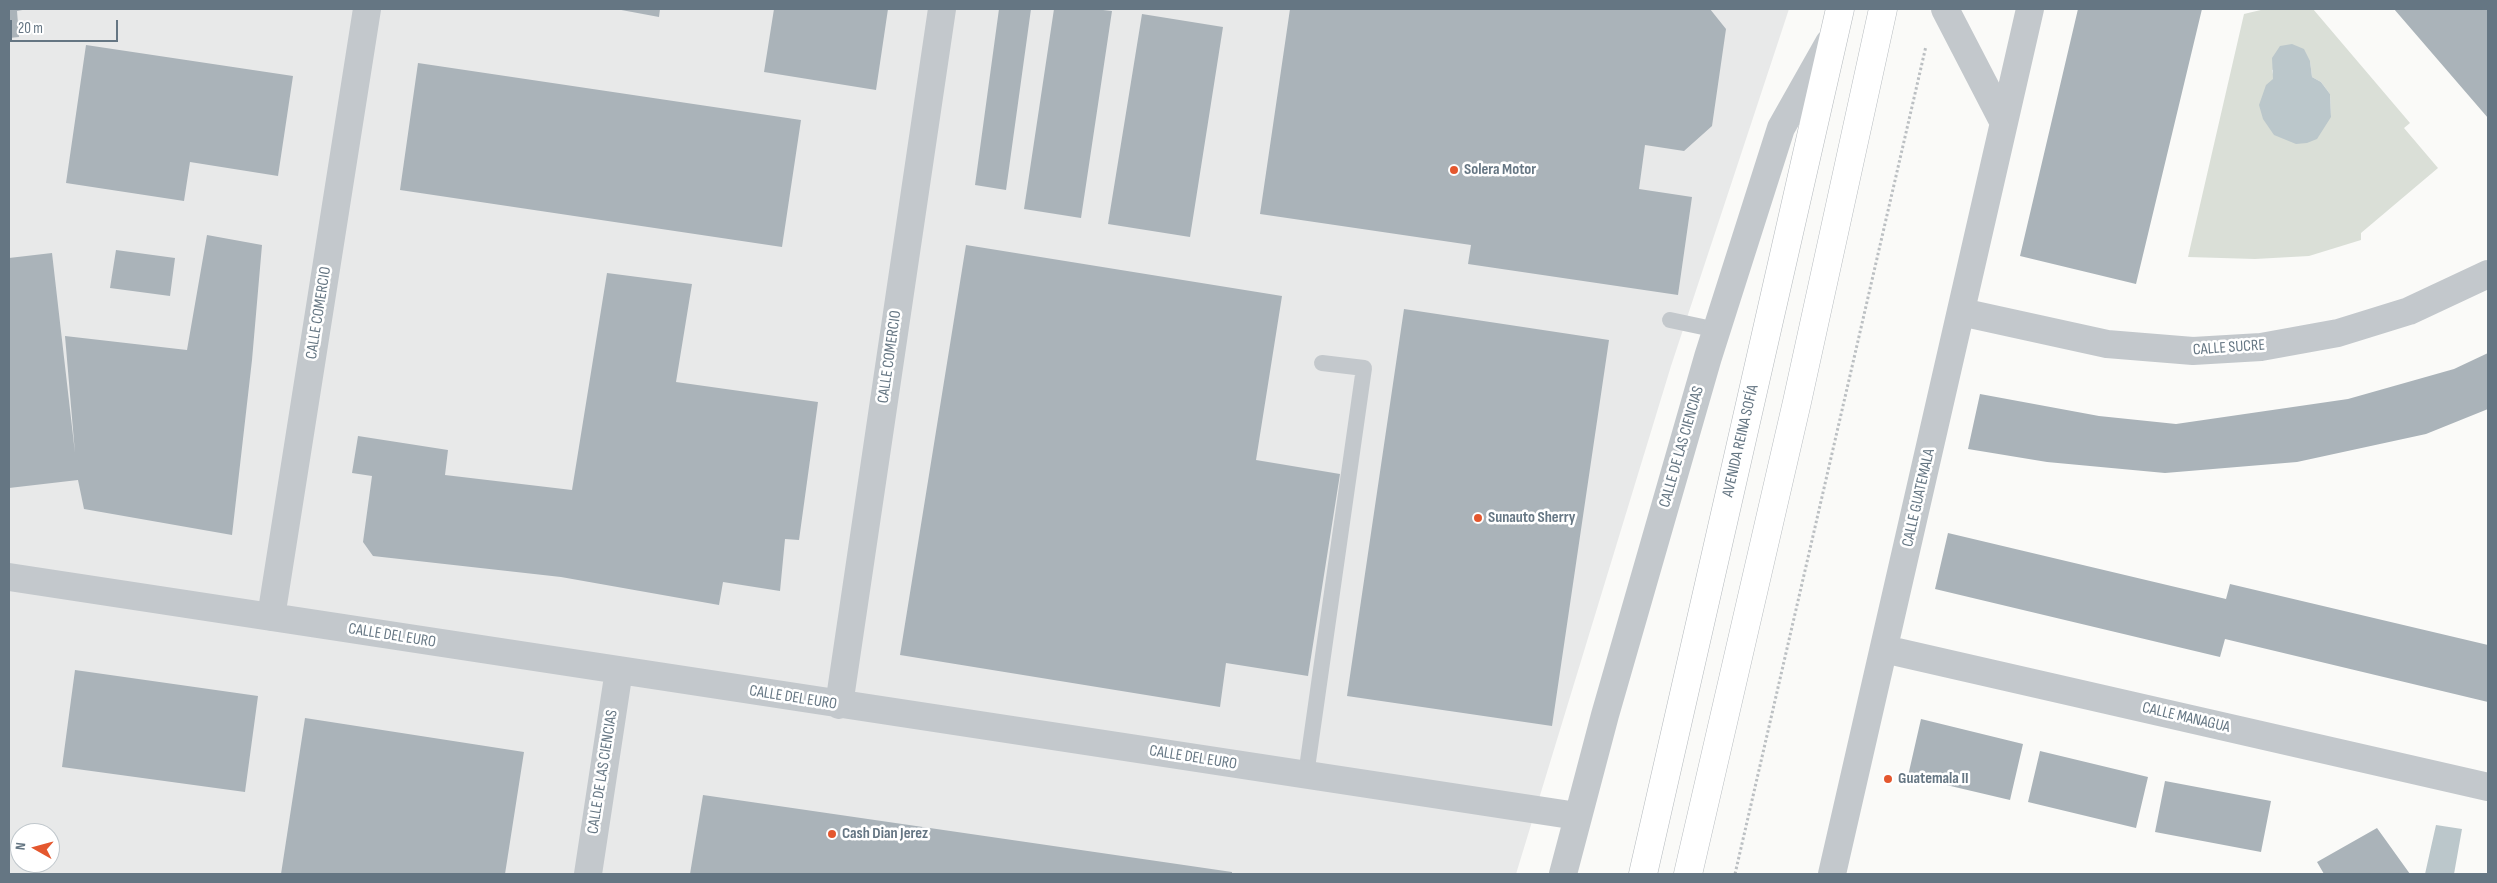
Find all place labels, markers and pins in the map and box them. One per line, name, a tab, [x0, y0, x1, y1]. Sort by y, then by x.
place label: Solera Motor	[1464, 160, 1536, 180]
marker: Solera Motor	[1448, 164, 1460, 176]
place label: Sunauto Sherry	[1488, 508, 1575, 528]
marker: Sunauto Sherry	[1472, 512, 1484, 524]
place label: Guatemala II	[1898, 769, 1969, 789]
marker: Guatemala II	[1882, 773, 1894, 785]
place label: Cash Dian Jerez	[842, 824, 928, 844]
marker: Cash Dian Jerez	[826, 828, 838, 840]

